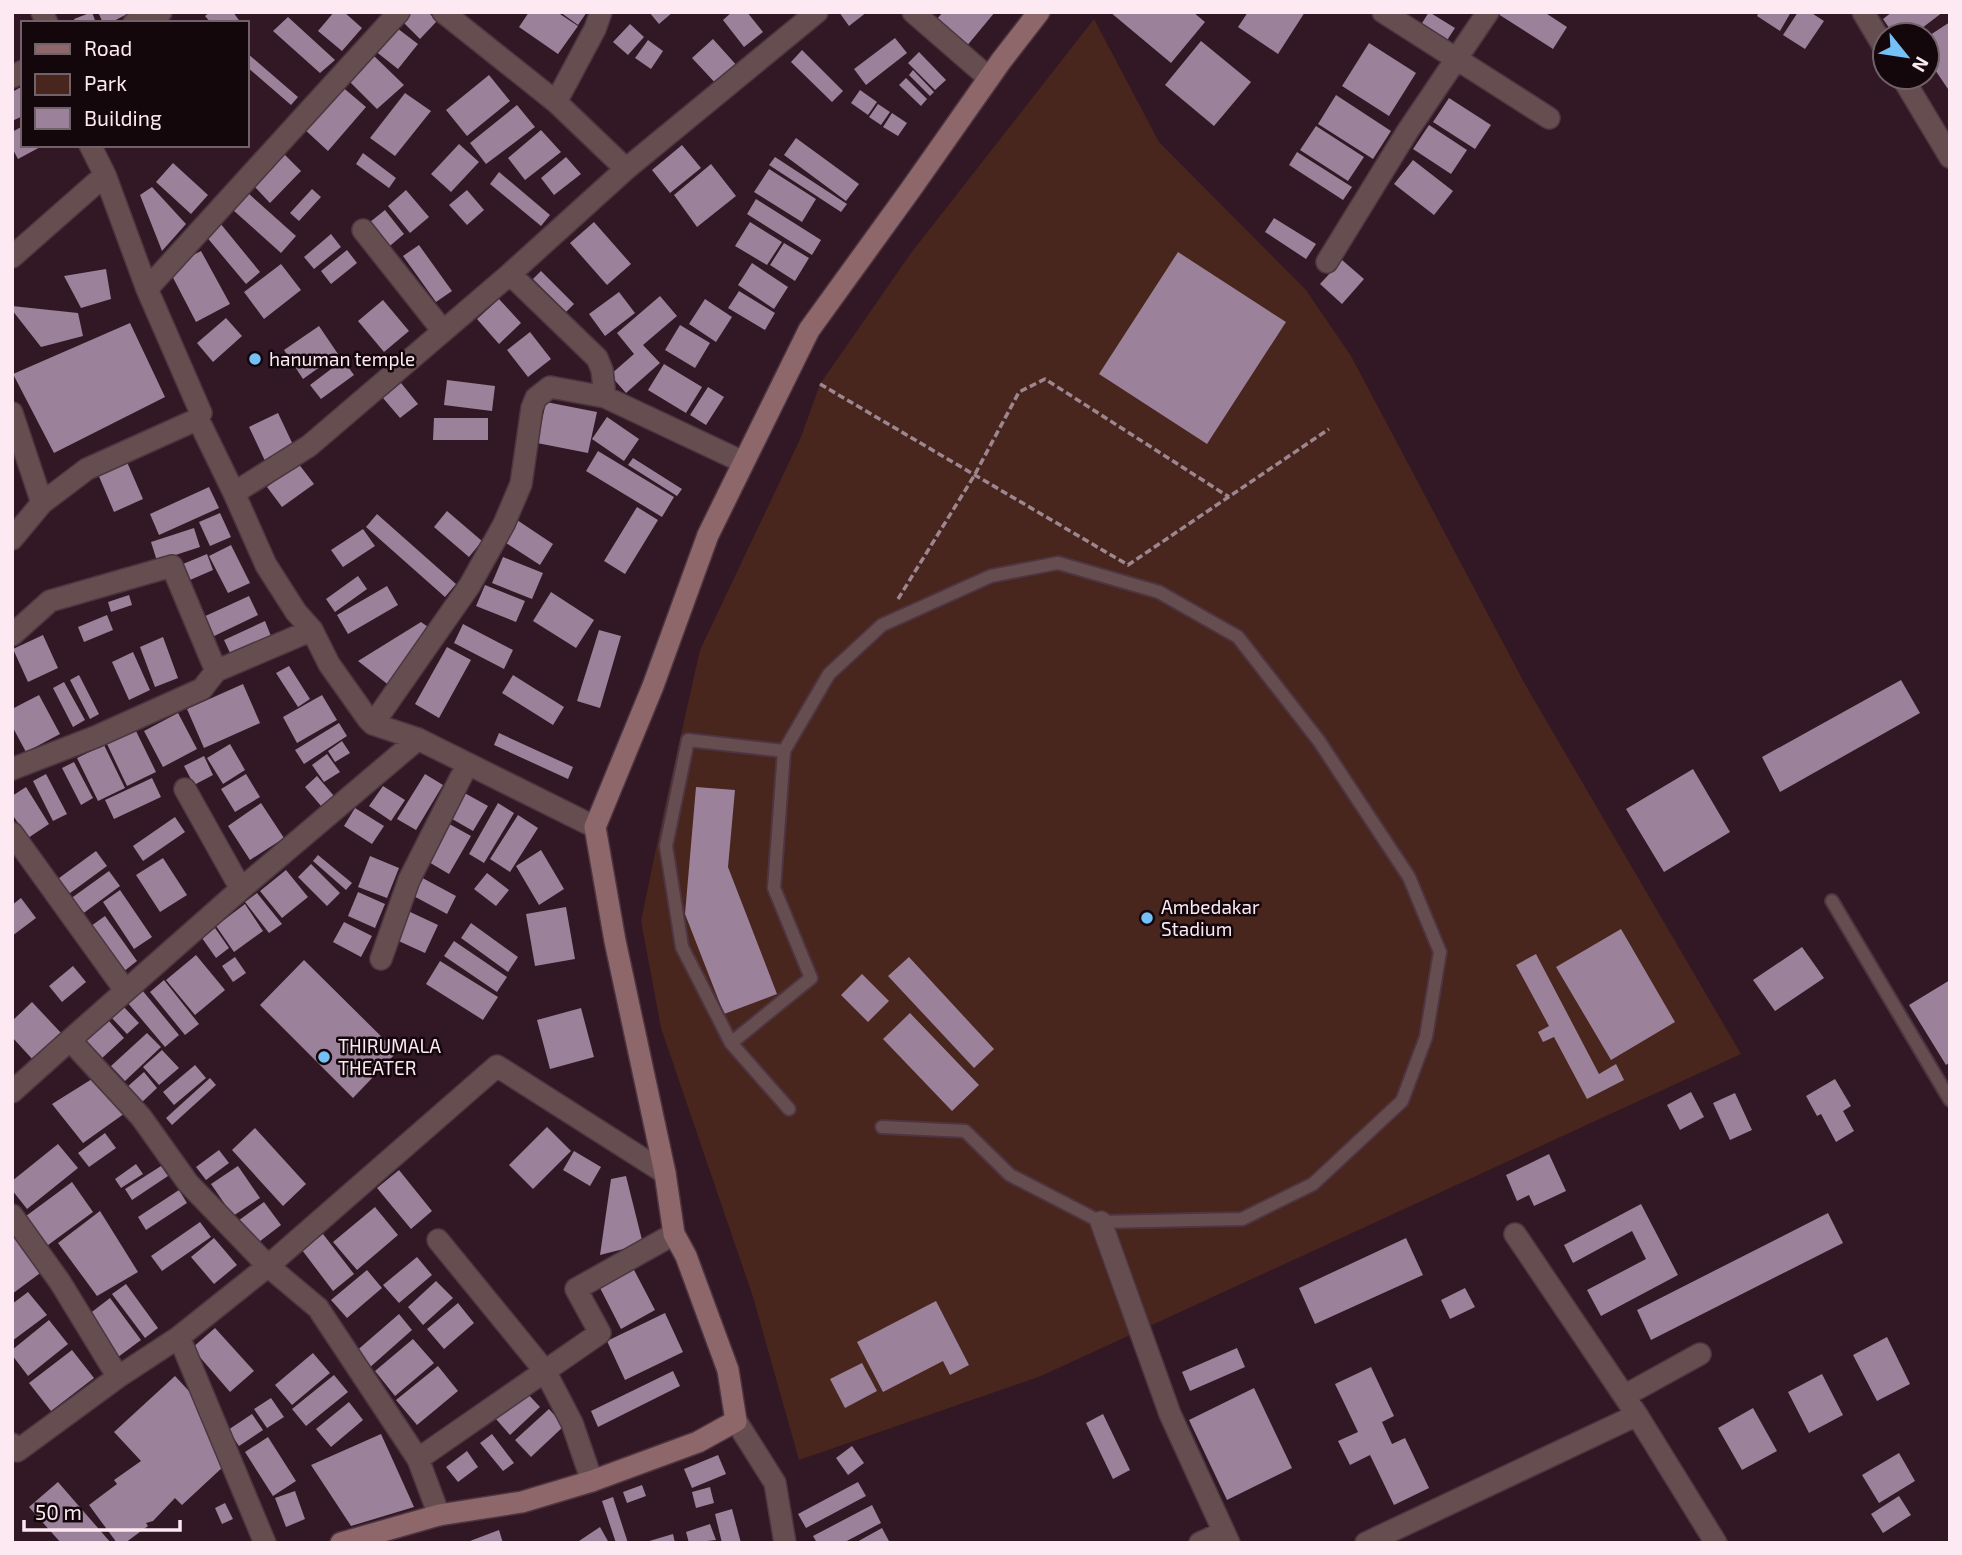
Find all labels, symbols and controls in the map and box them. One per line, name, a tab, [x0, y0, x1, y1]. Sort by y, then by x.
legend	[21, 21, 248, 147]
north arrow	[1871, 21, 1941, 91]
text: Road	[84, 35, 132, 60]
text: N	[1908, 53, 1935, 76]
text: Park	[84, 70, 127, 95]
text: Building	[84, 105, 162, 130]
place label: hanuman temple	[269, 347, 415, 370]
marker: hanuman temple	[247, 351, 263, 367]
place label: Ambedakar Stadium	[1161, 895, 1260, 940]
marker: Ambedakar Stadium	[1139, 910, 1155, 926]
place label: THIRUMALA THEATER	[338, 1034, 441, 1079]
marker: THIRUMALA THEATER	[316, 1049, 332, 1065]
scale bar	[24, 1488, 180, 1532]
text: 50 m	[35, 1499, 82, 1524]

